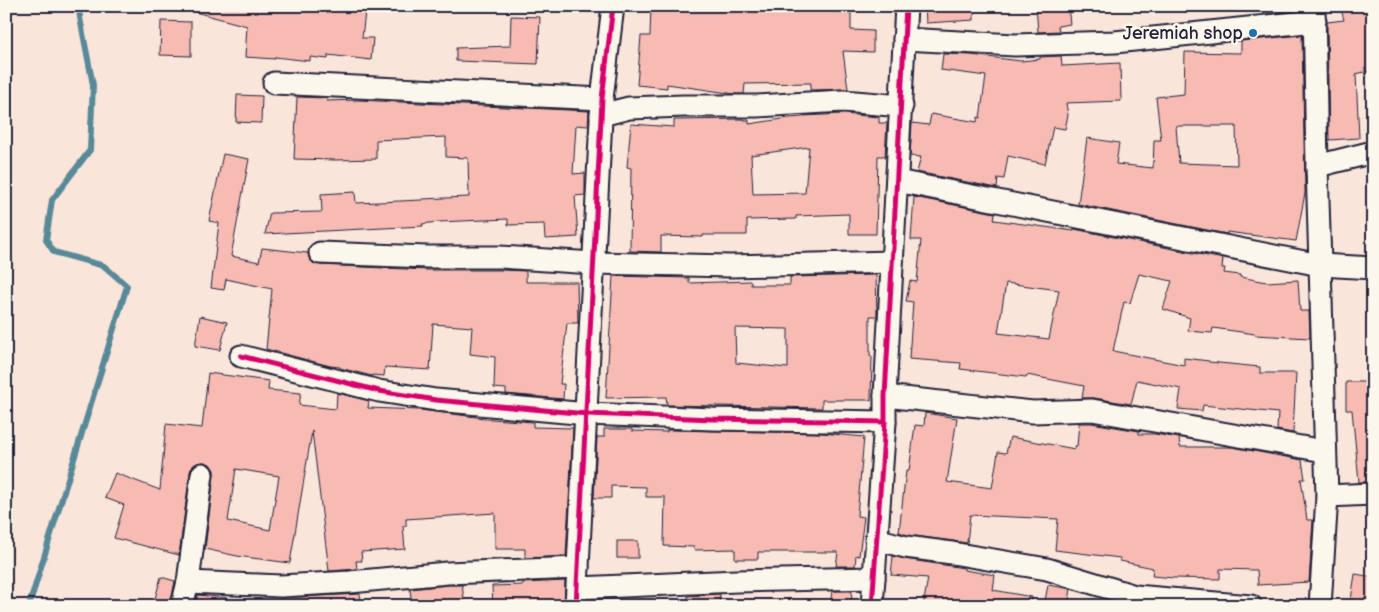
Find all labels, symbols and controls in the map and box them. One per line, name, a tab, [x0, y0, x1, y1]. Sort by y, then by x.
place label: Jeremiah shop	[1123, 23, 1243, 44]
marker: Jeremiah shop	[1247, 27, 1259, 39]

